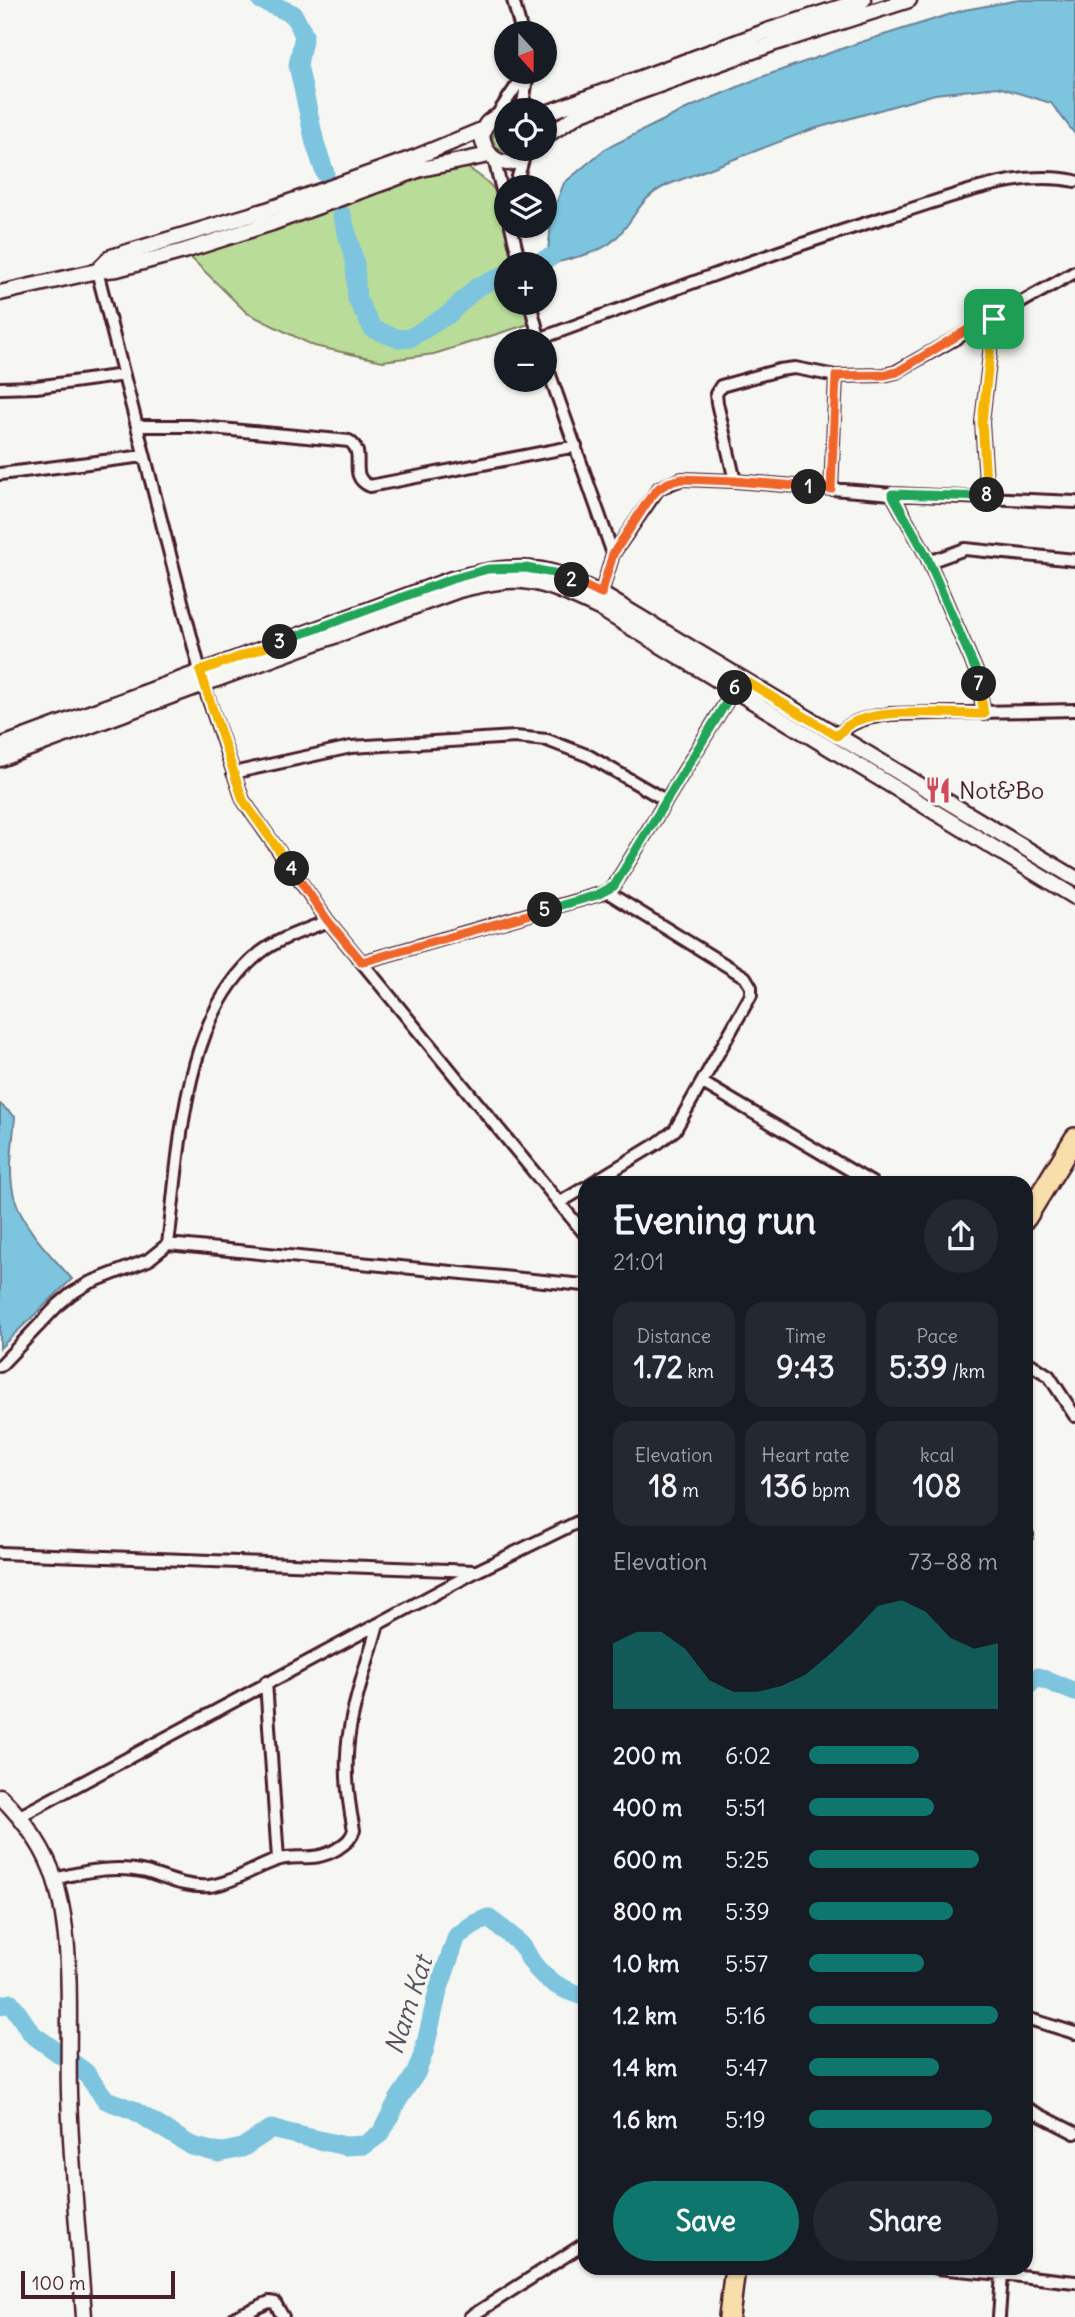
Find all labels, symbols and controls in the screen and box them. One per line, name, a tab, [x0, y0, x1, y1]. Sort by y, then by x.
north arrow	[494, 21, 556, 84]
map controls	[494, 21, 557, 392]
button: locate	[494, 98, 557, 161]
button: layers	[494, 175, 557, 238]
button: +	[494, 252, 557, 315]
pin	[964, 289, 1024, 349]
icon: arrive	[975, 300, 1013, 338]
button: −	[494, 329, 557, 392]
pin: 1	[792, 470, 826, 504]
text: 1	[805, 474, 812, 498]
pin: 8	[970, 477, 1004, 512]
text: 8	[981, 482, 992, 506]
pin: 2	[554, 562, 590, 598]
text: 2	[566, 567, 577, 591]
pin: 3	[262, 624, 298, 660]
text: 3	[274, 629, 285, 653]
pin: 7	[962, 666, 996, 702]
pin: 6	[718, 670, 752, 706]
text: 7	[974, 671, 983, 695]
text: 6	[729, 675, 740, 699]
restaurant icon: Not&Bo	[923, 775, 953, 805]
place label: Not&Bo	[959, 775, 1044, 805]
pin: 4	[274, 852, 310, 886]
text: 4	[286, 856, 297, 880]
pin: 5	[528, 892, 562, 928]
text: 5	[539, 897, 550, 921]
text: Evening run	[613, 1197, 816, 1244]
button: share	[924, 1199, 998, 1273]
text: 21:01	[613, 1247, 664, 1276]
text: Distance	[637, 1324, 711, 1348]
text: Time	[785, 1324, 826, 1348]
text: Pace	[917, 1324, 958, 1348]
text: 1.72	[634, 1348, 683, 1386]
text: 9:43	[776, 1348, 835, 1386]
text: 5:39	[889, 1348, 947, 1386]
text: km	[683, 1359, 714, 1383]
text: /km	[947, 1359, 985, 1383]
text: Elevation	[635, 1443, 713, 1467]
text: Heart rate	[761, 1443, 850, 1467]
text: kcal	[920, 1443, 954, 1467]
text: 18	[649, 1467, 678, 1505]
text: 136	[761, 1467, 807, 1505]
text: 108	[913, 1467, 962, 1505]
text: m	[678, 1478, 699, 1502]
text: bpm	[807, 1478, 850, 1502]
text: Elevation	[613, 1547, 707, 1576]
text: 73–88 m	[908, 1547, 998, 1576]
text: 200 m	[613, 1741, 682, 1770]
text: 6:02	[725, 1741, 771, 1770]
text: 400 m	[613, 1793, 682, 1822]
text: 5:51	[725, 1793, 766, 1822]
text: 600 m	[613, 1845, 682, 1874]
text: 5:25	[725, 1845, 769, 1874]
text: 800 m	[613, 1897, 682, 1926]
text: 5:39	[725, 1897, 770, 1926]
water label: Nam Kat	[377, 1949, 440, 2058]
text: 1.0 km	[613, 1949, 679, 1978]
text: 5:57	[725, 1949, 768, 1978]
text: 1.2 km	[613, 2001, 677, 2030]
text: 5:16	[725, 2001, 766, 2030]
text: 1.4 km	[613, 2053, 677, 2082]
text: 5:47	[725, 2053, 768, 2082]
text: 1.6 km	[613, 2105, 678, 2134]
text: 5:19	[725, 2105, 766, 2134]
button: Save	[613, 2181, 799, 2261]
button: Share	[813, 2181, 998, 2261]
scale bar	[21, 2268, 175, 2300]
text: 100 m	[32, 2271, 86, 2295]

